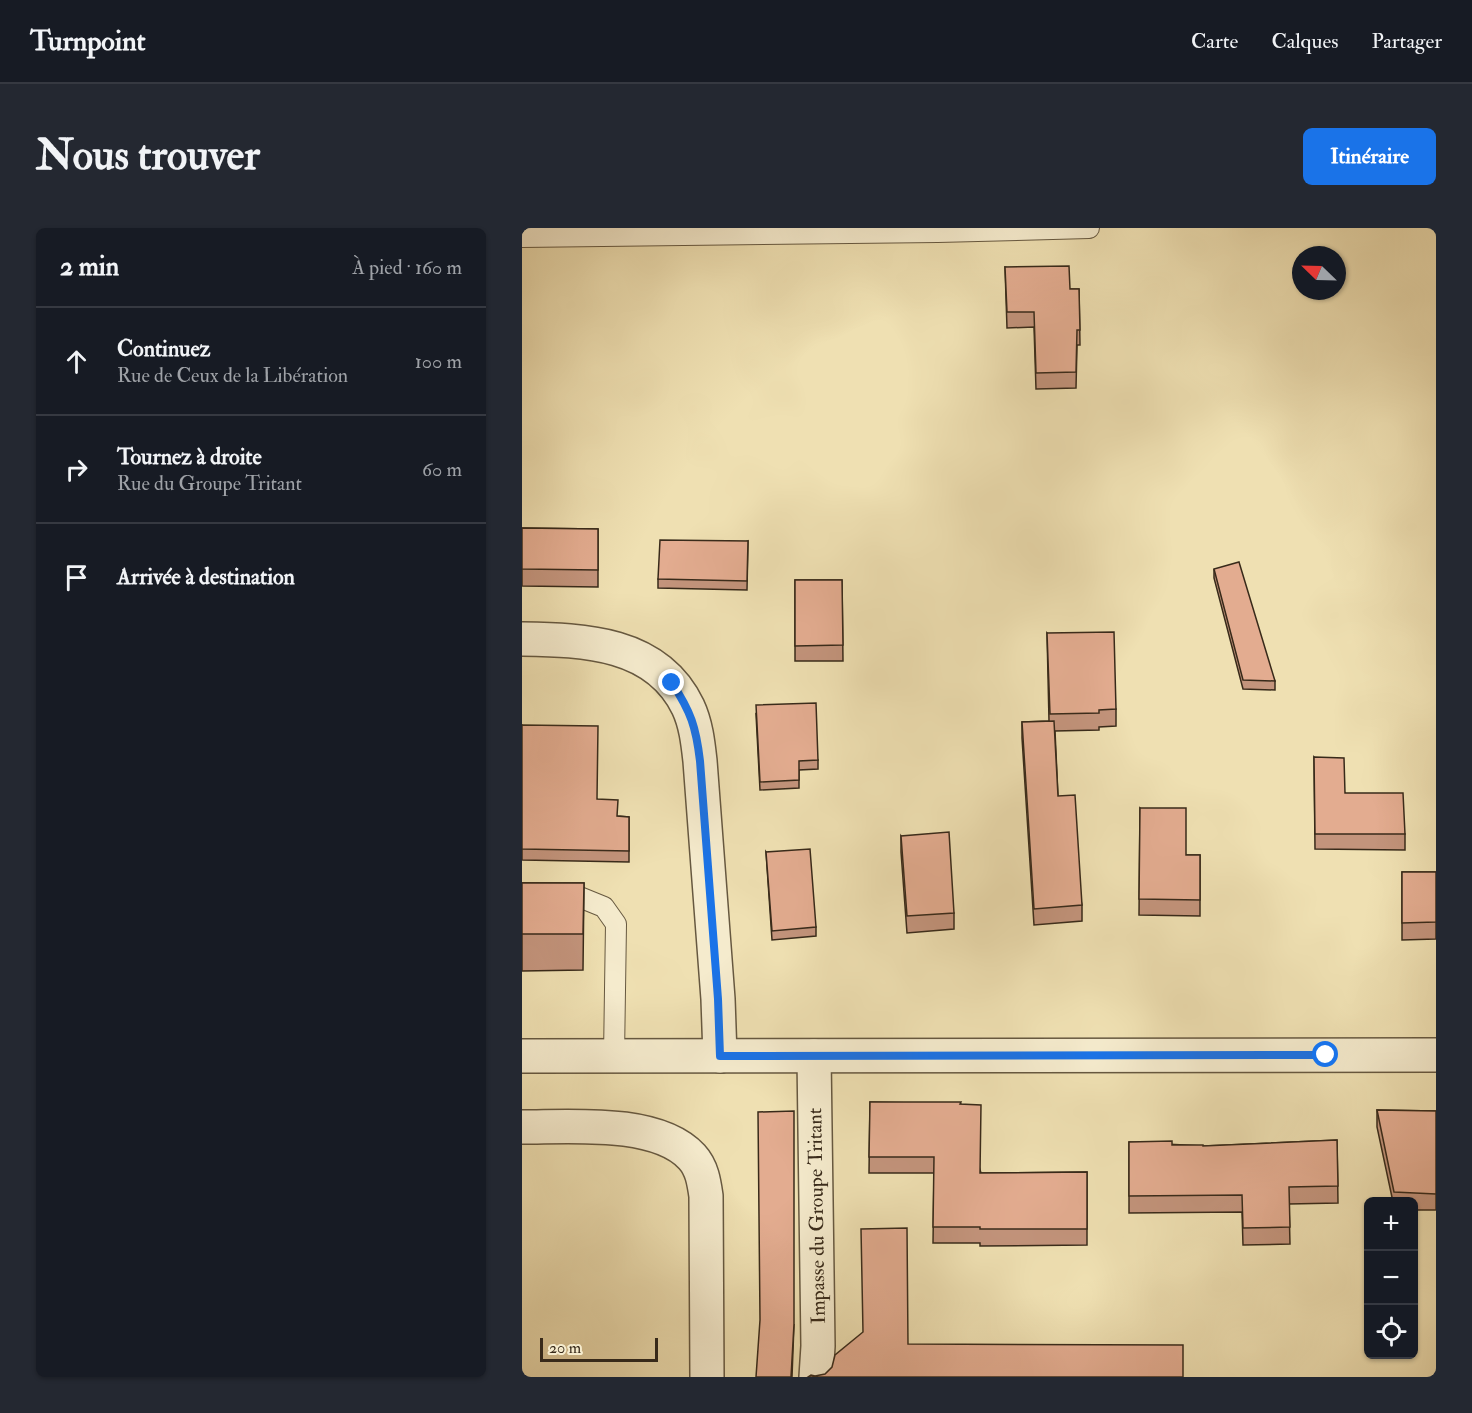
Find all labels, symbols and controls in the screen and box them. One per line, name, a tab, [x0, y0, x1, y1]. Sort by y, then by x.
text: Turnpoint	[30, 24, 146, 59]
text: Carte	[1191, 28, 1238, 55]
text: Calques	[1271, 28, 1338, 55]
text: Partager	[1371, 28, 1442, 55]
button: Itinéraire	[1303, 128, 1436, 185]
text: Nous trouver	[36, 130, 260, 182]
north arrow	[1292, 246, 1346, 300]
text: 2 min	[60, 251, 119, 283]
text: À pied · 160 m	[352, 255, 462, 280]
text: Continuez	[117, 335, 210, 363]
icon: ahead	[60, 345, 93, 378]
text: 100 m	[415, 349, 462, 374]
text: Rue de Ceux de la Libération	[117, 363, 348, 388]
text: Tournez à droite	[117, 443, 262, 471]
icon: right	[60, 453, 93, 486]
text: 60 m	[422, 457, 462, 482]
text: Rue du Groupe Tritant	[117, 471, 302, 496]
icon: arrive	[60, 561, 93, 594]
text: Arrivée à destination	[117, 563, 295, 591]
route end	[658, 669, 684, 695]
route start	[1312, 1041, 1338, 1067]
street label: Impasse du Groupe Tritant	[802, 1107, 832, 1324]
map controls	[1364, 1197, 1418, 1359]
button: +	[1364, 1197, 1418, 1251]
button: −	[1364, 1251, 1418, 1305]
button: locate	[1364, 1305, 1418, 1359]
scale bar	[540, 1335, 658, 1362]
text: 20 m	[549, 1338, 581, 1358]

